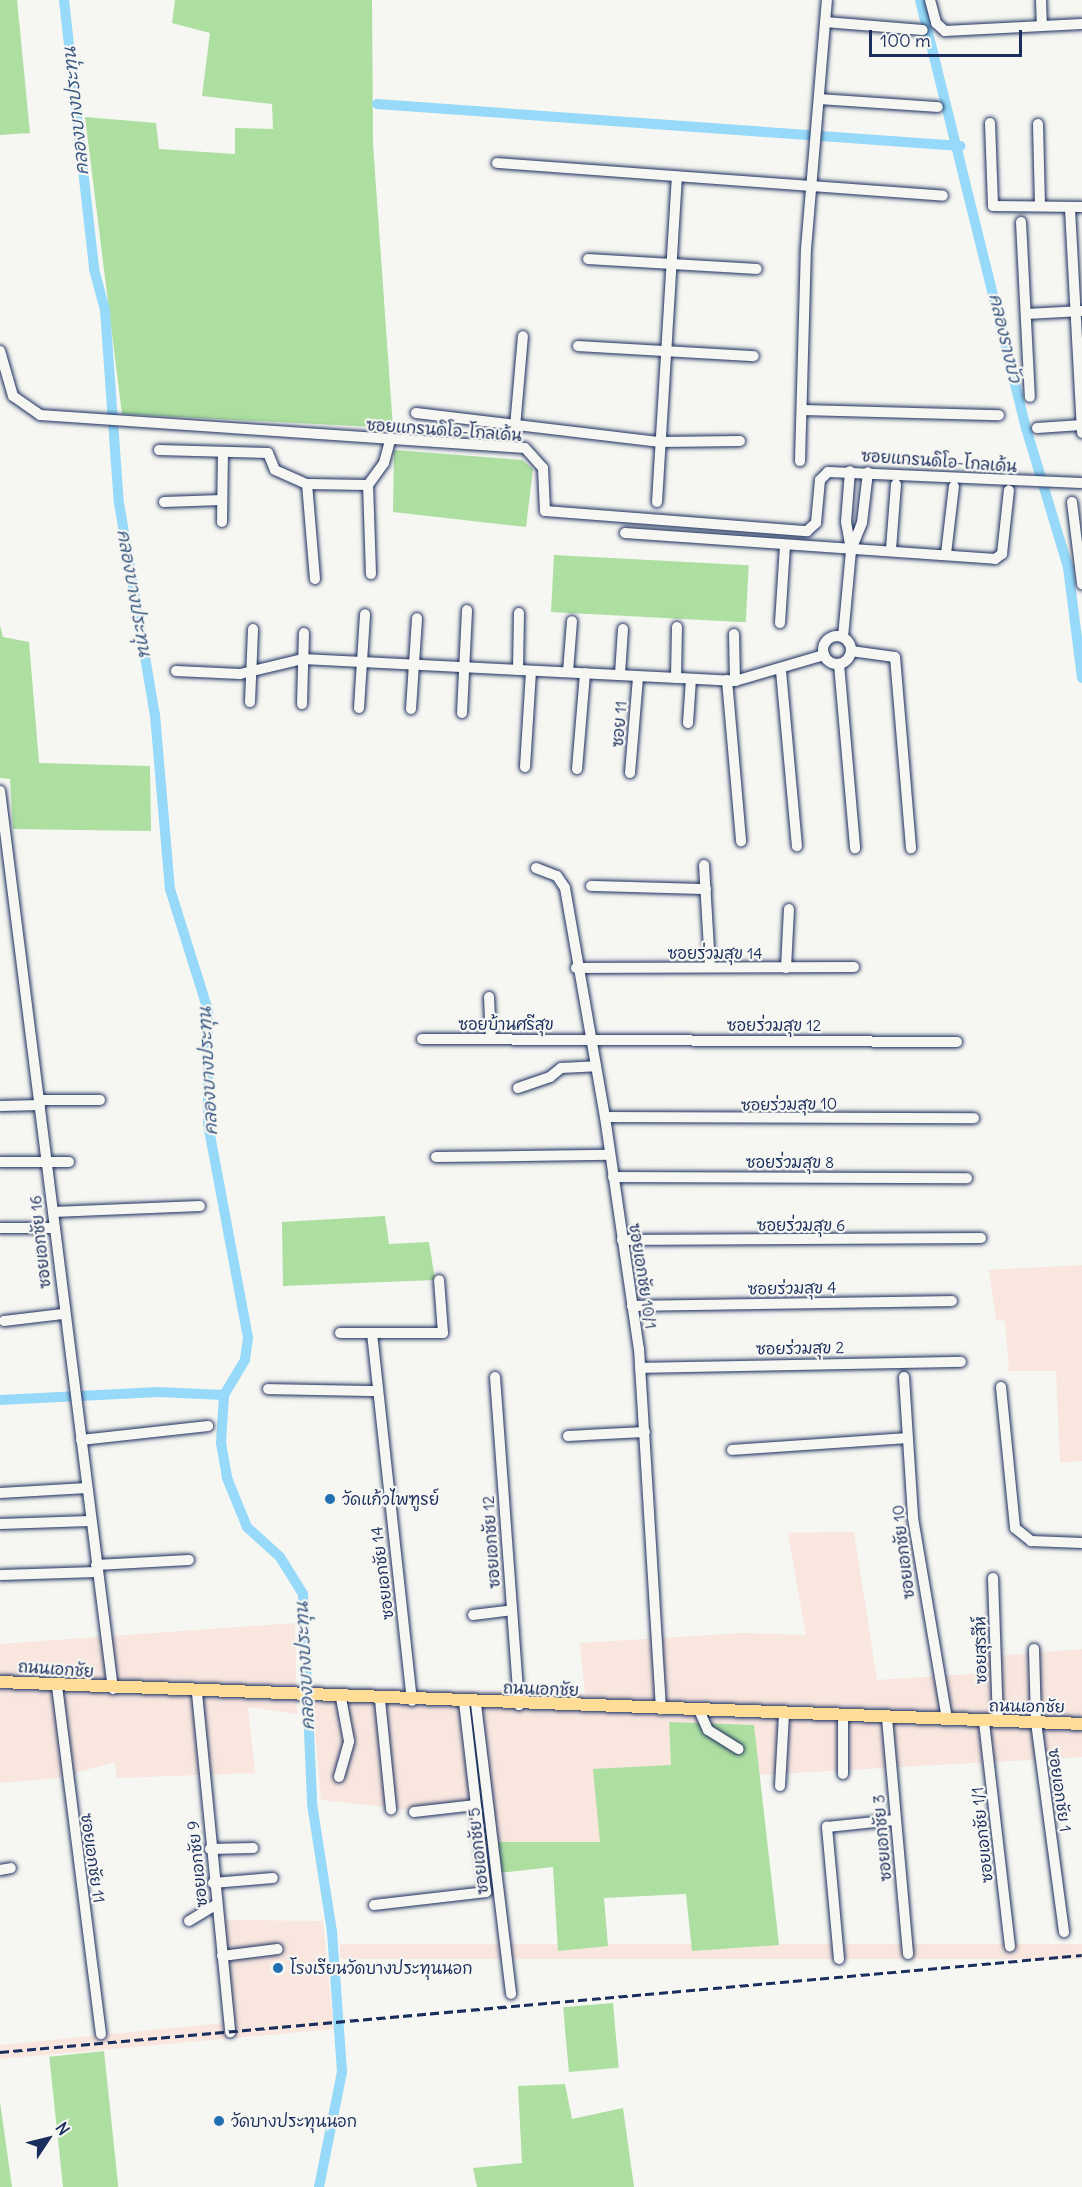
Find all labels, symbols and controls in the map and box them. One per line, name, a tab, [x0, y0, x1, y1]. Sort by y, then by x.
scale bar	[872, 18, 1025, 56]
text: 100 m	[880, 29, 931, 52]
water label: คลองบางประทุน	[59, 46, 93, 176]
water label: คลองรางบัว	[984, 291, 1026, 385]
street label: ซอยแกรนดิโอ-โกลเด้น	[365, 415, 523, 445]
street label: ซอยแกรนดิโอ-โกลเด้น	[860, 446, 1018, 476]
water label: คลองบางประทุน	[112, 528, 156, 658]
street label: ซอย 11	[607, 700, 631, 748]
street label: ซอยร่วมสุข 14	[667, 943, 763, 963]
water label: คลองบางประทุน	[194, 1006, 222, 1136]
street label: ซอยบ้านศรีสุข	[458, 1014, 554, 1034]
street label: ซอยร่วมสุข 12	[727, 1015, 821, 1035]
street label: ซอยร่วมสุข 10	[741, 1094, 837, 1114]
street label: ซอยร่วมสุข 8	[746, 1152, 834, 1172]
street label: ซอยเอกชัย 16	[26, 1195, 54, 1289]
street label: ซอยร่วมสุข 6	[757, 1215, 845, 1235]
street label: ซอยเอกชัย 10/1	[625, 1222, 661, 1330]
street label: ซอยร่วมสุข 4	[747, 1278, 837, 1298]
street label: ซอยร่วมสุข 2	[756, 1338, 844, 1358]
place label: วัดแก้วไพฑูรย์	[342, 1489, 439, 1509]
marker: วัดแก้วไพฑูรย์	[323, 1492, 337, 1506]
street label: ซอยเอกชัย 12	[478, 1495, 504, 1589]
street label: ซอยเอกชัย 10	[888, 1504, 918, 1600]
street label: ซอยเอกชัย 14	[367, 1525, 397, 1621]
water label: คลองบางประทุน	[291, 1601, 319, 1731]
street label: ซอยสุรสีห์	[970, 1616, 990, 1684]
street label: ถนนเอกชัย	[17, 1657, 95, 1681]
street label: ถนนเอกชัย	[503, 1678, 579, 1700]
street label: ถนนเอกชัย	[989, 1696, 1065, 1716]
street label: ซอยเอกชัย 1	[1045, 1747, 1075, 1833]
street label: ซอยเอกชัย 1/1	[967, 1786, 997, 1884]
street label: ซอยเอกชัย 3	[869, 1794, 895, 1882]
street label: ซอยเอกชัย 5	[464, 1807, 492, 1895]
street label: ซอยเอกชัย 11	[77, 1812, 109, 1904]
street label: ซอยเอกชัย 9	[183, 1820, 211, 1908]
place label: โรงเรียนวัดบางประทุนนอก	[290, 1958, 472, 1978]
marker: โรงเรียนวัดบางประทุนนอก	[271, 1961, 285, 1975]
north arrow	[18, 2109, 78, 2169]
place label: วัดบางประทุนนอก	[231, 2111, 357, 2131]
marker: วัดบางประทุนนอก	[212, 2114, 226, 2128]
text: N	[51, 2118, 74, 2139]

